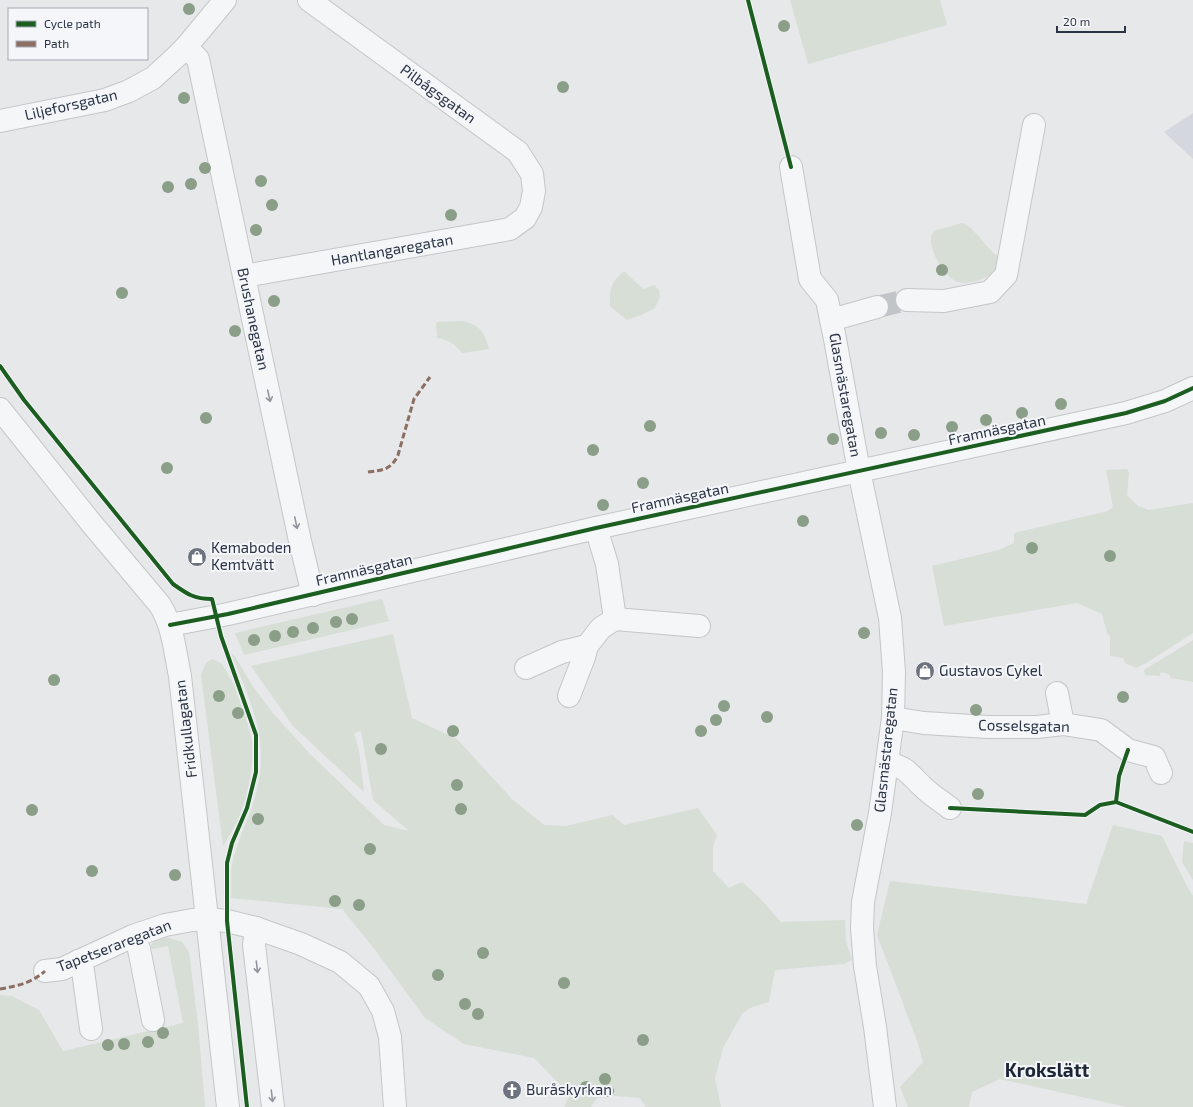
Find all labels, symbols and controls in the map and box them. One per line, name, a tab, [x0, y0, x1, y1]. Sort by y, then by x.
legend	[8, 8, 148, 60]
scale bar	[1057, 8, 1125, 34]
text: 20 m	[1063, 14, 1090, 28]
text: Cycle path	[44, 16, 101, 30]
text: Path	[44, 36, 69, 50]
street label: Pilbågsgatan	[397, 60, 480, 127]
street label: Liljeforsgatan	[23, 85, 119, 124]
street label: Hantlangaregatan	[329, 229, 454, 269]
street label: Brushanegatan	[234, 266, 274, 372]
street label: Glasmästaregatan	[826, 331, 866, 458]
one-way arrow	[266, 389, 274, 402]
street label: Framnäsgatan	[947, 410, 1047, 448]
street label: Framnäsgatan	[630, 478, 730, 516]
one-way arrow	[293, 516, 301, 529]
place label: Kemaboden Kemtvätt	[211, 538, 292, 573]
shop icon: Kemaboden Kemtvätt	[186, 546, 208, 568]
street label: Framnäsgatan	[314, 549, 414, 589]
shop icon: Gustavos Cykel	[914, 660, 936, 682]
place label: Gustavos Cykel	[939, 661, 1043, 679]
street label: Fridkullagatan	[170, 679, 200, 779]
street label: Glasmästaregatan	[869, 686, 901, 813]
street label: Cosselsgatan	[978, 715, 1070, 735]
street label: Tapetseraregatan	[54, 915, 173, 975]
one-way arrow	[253, 960, 261, 973]
district label: Krokslätt	[1005, 1058, 1089, 1081]
church icon: Buråskyrkan	[501, 1079, 523, 1101]
place label: Buråskyrkan	[526, 1080, 612, 1098]
one-way arrow	[268, 1089, 276, 1102]

